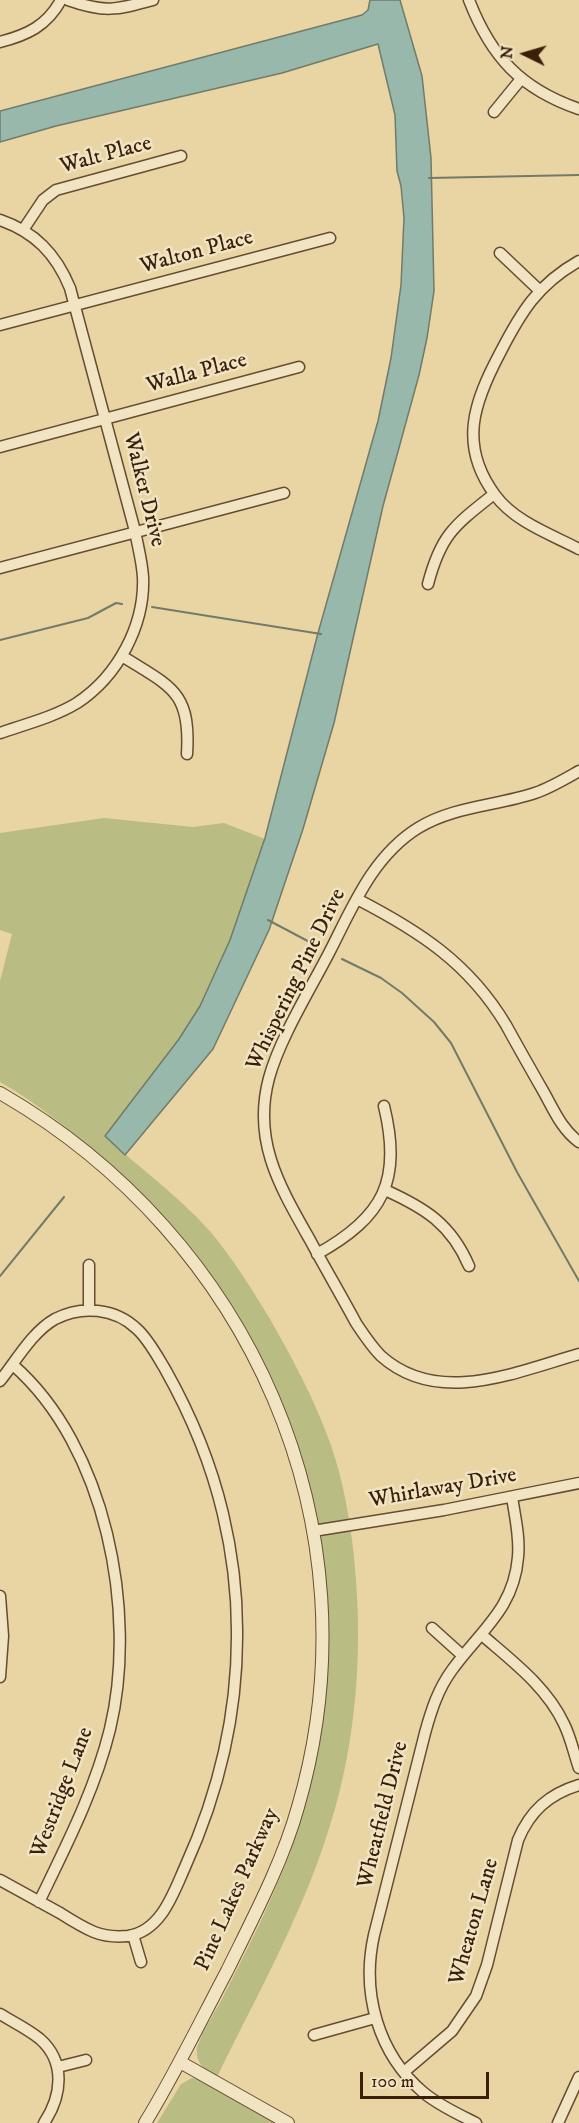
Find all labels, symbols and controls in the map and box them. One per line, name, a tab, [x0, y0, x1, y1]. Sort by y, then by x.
north arrow	[495, 24, 555, 84]
text: N	[497, 45, 518, 60]
street label: Walt Place	[57, 131, 155, 181]
street label: Walton Place	[138, 225, 256, 281]
street label: Walla Place	[144, 348, 250, 400]
street label: Walker Drive	[116, 430, 170, 550]
street label: Whispering Pine Drive	[242, 885, 352, 1075]
street label: Whirlaway Drive	[367, 1463, 519, 1515]
street label: Westridge Lane	[26, 1724, 100, 1862]
street label: Wheatfield Drive	[353, 1739, 415, 1891]
street label: Pine Lakes Parkway	[190, 1804, 286, 1976]
street label: Wheaton Lane	[444, 1856, 506, 1988]
scale bar	[363, 2060, 492, 2098]
text: 100 m	[371, 2071, 414, 2093]

